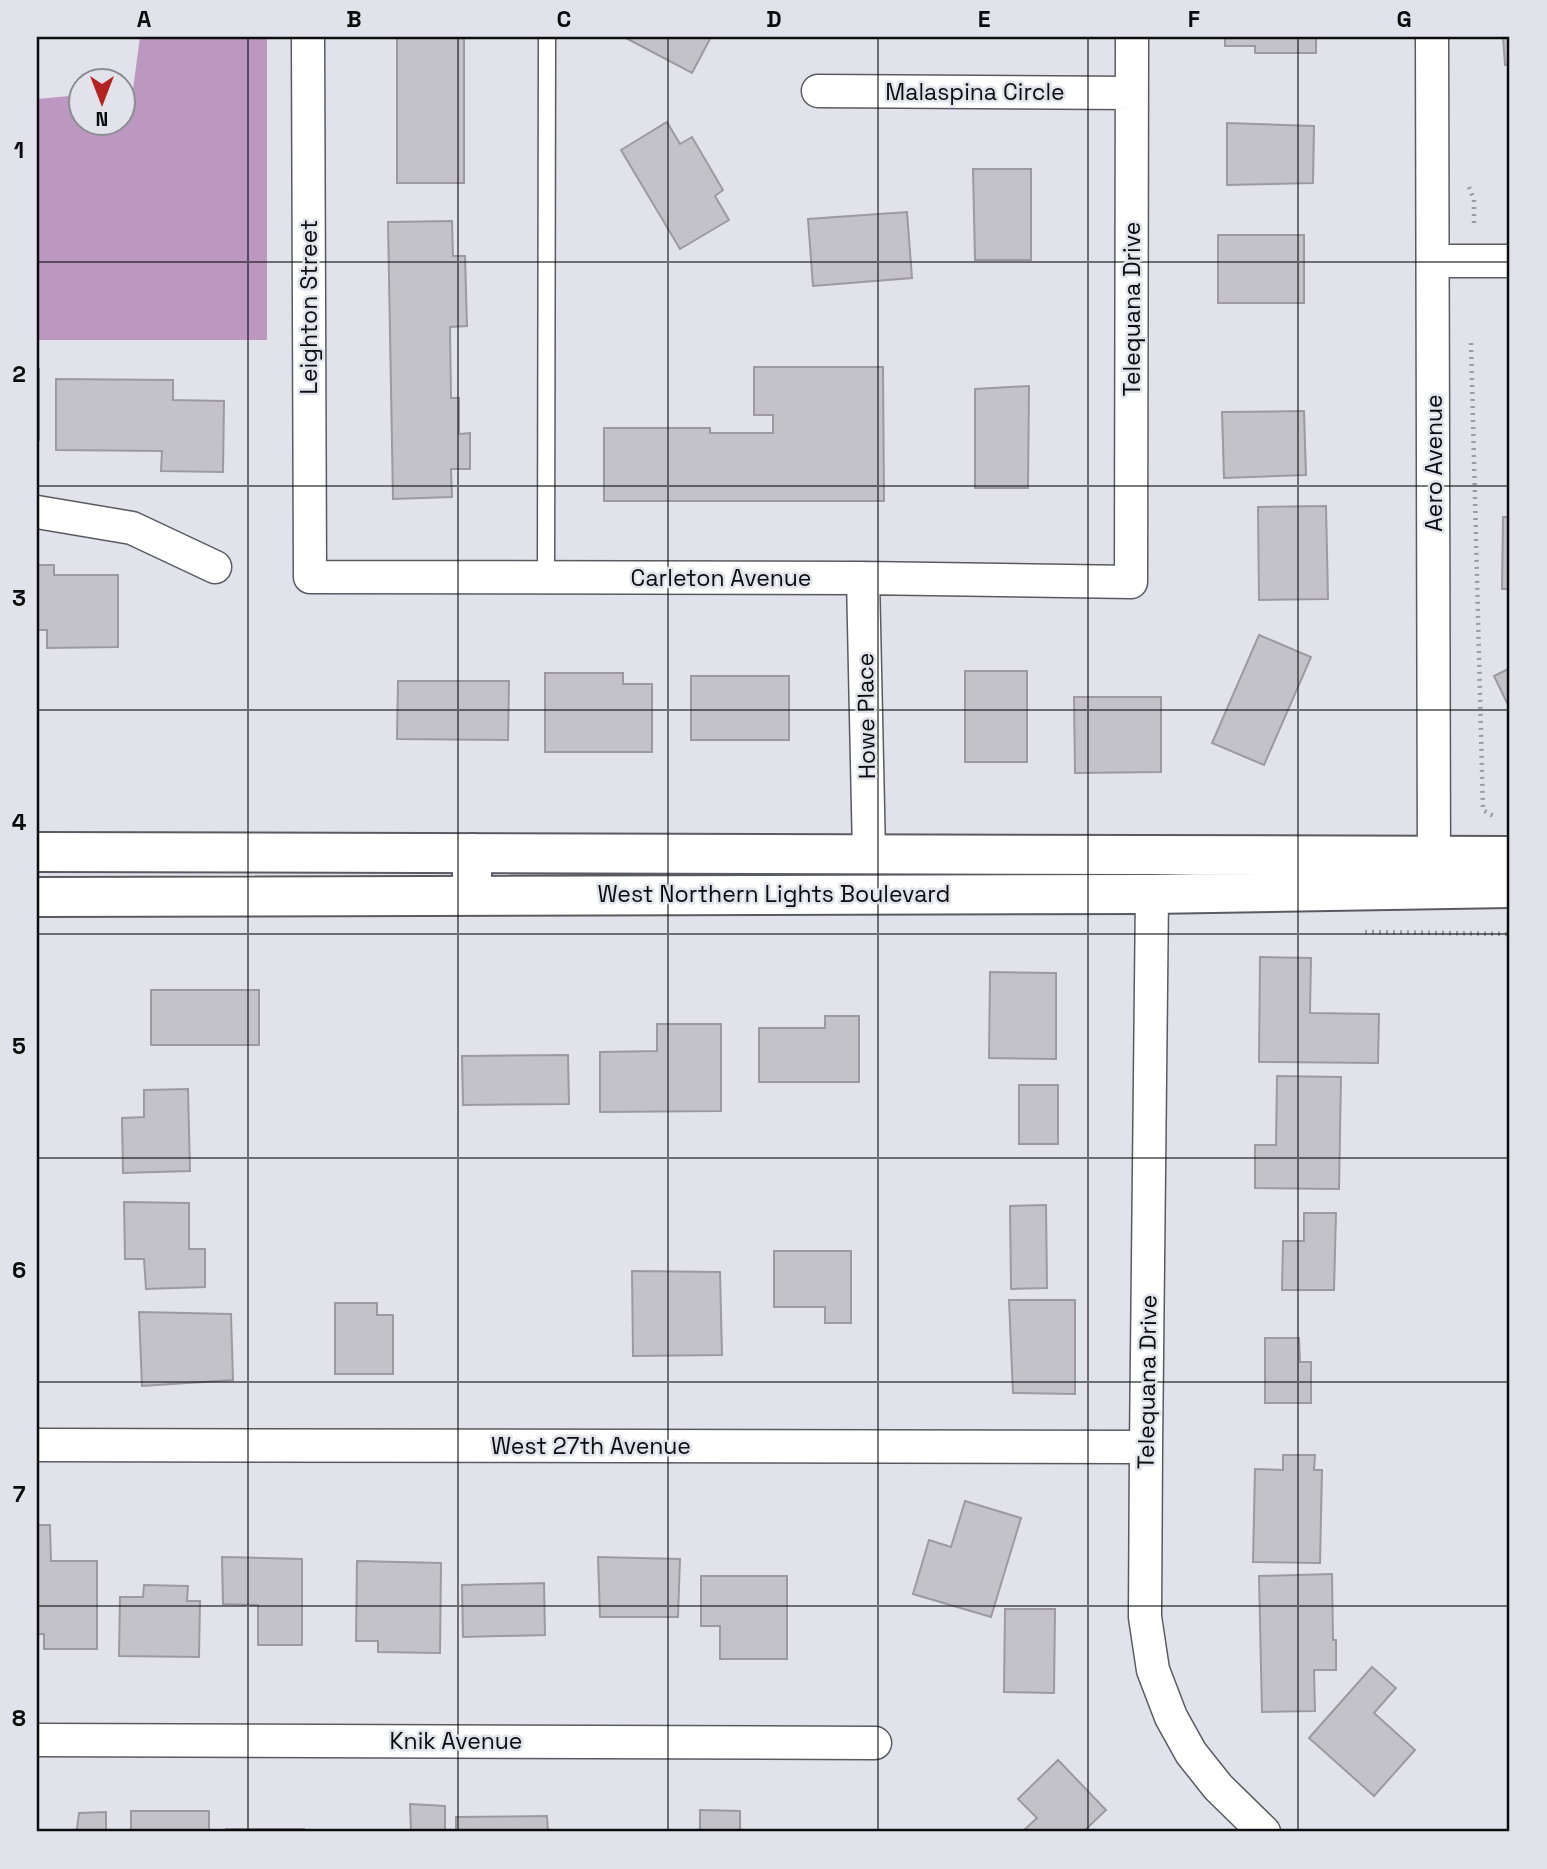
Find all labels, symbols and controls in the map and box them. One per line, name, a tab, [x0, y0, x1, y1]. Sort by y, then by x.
text: A	[137, 4, 152, 34]
text: B	[346, 4, 362, 34]
text: C	[557, 4, 571, 34]
text: D	[766, 4, 782, 34]
text: E	[978, 4, 990, 34]
text: F	[1188, 4, 1200, 34]
text: G	[1396, 4, 1412, 34]
north arrow	[66, 66, 136, 136]
street label: Malaspina Circle	[885, 77, 1065, 107]
text: N	[96, 106, 108, 131]
text: 1	[14, 135, 24, 165]
street label: Leighton Street	[294, 220, 324, 394]
street label: Telequana Drive	[1117, 222, 1147, 396]
text: 2	[12, 359, 26, 389]
street label: Aero Avenue	[1419, 394, 1449, 532]
street label: Carleton Avenue	[631, 563, 811, 593]
text: 3	[12, 583, 26, 613]
street label: Howe Place	[850, 652, 882, 780]
text: 4	[12, 807, 27, 837]
street label: West Northern Lights Boulevard	[598, 879, 950, 909]
text: 5	[12, 1031, 26, 1061]
text: 6	[12, 1255, 26, 1285]
street label: Telequana Drive	[1130, 1294, 1164, 1470]
street label: West 27th Avenue	[491, 1431, 691, 1461]
text: 7	[13, 1479, 26, 1509]
text: 8	[12, 1703, 26, 1733]
street label: Knik Avenue	[390, 1726, 522, 1756]

